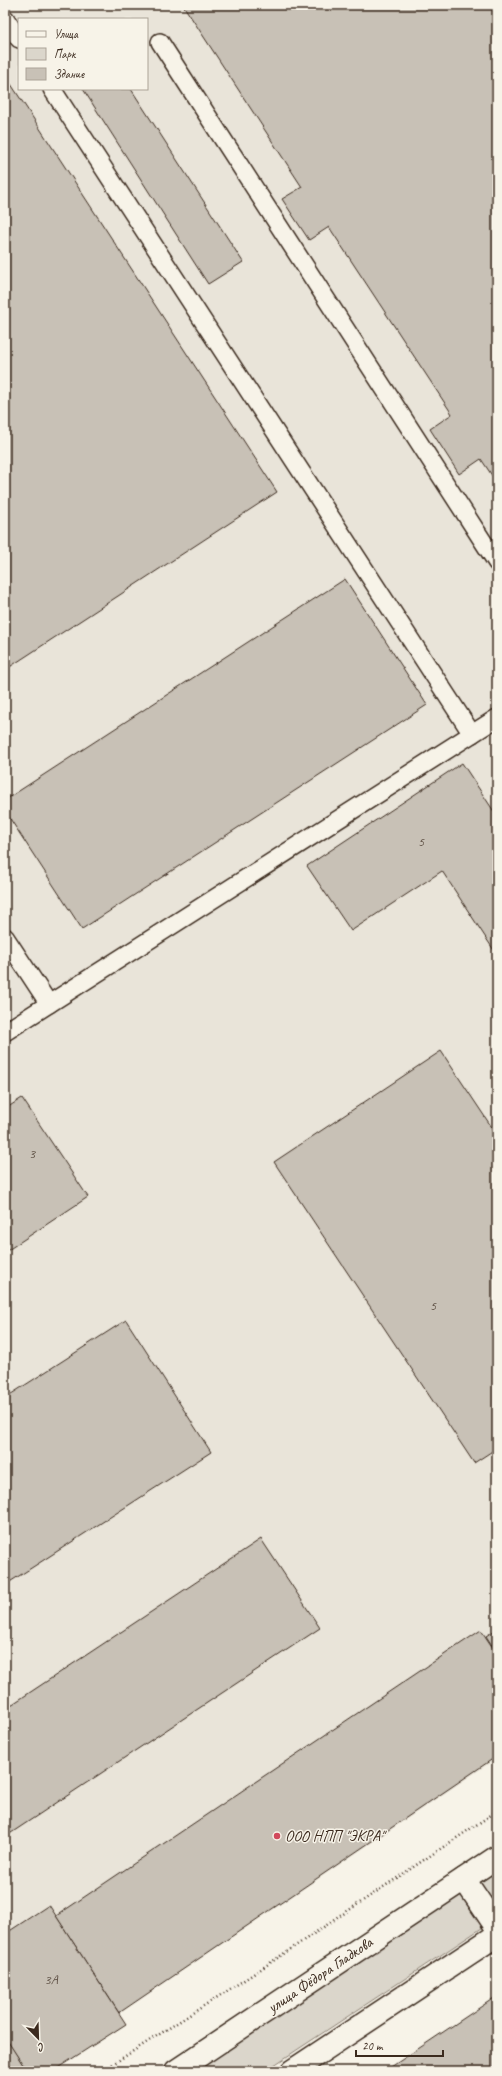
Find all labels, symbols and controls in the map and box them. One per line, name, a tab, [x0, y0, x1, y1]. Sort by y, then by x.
legend	[18, 18, 148, 90]
text: Улица	[54, 26, 79, 42]
text: Парк	[54, 46, 77, 62]
text: Здание	[54, 66, 85, 82]
house number: 5	[418, 833, 425, 850]
house number: 3	[29, 1145, 37, 1162]
house number: 5	[430, 1297, 437, 1314]
place label: ООО НПП "ЭКРА"	[285, 1826, 387, 1846]
marker: ООО НПП "ЭКРА"	[272, 1831, 282, 1841]
street label: улица Фёдора Гладкова	[263, 1932, 378, 2018]
house number: 3А	[44, 1971, 59, 1988]
north arrow	[18, 2018, 58, 2058]
scale bar	[356, 2032, 443, 2058]
text: 20 m	[362, 2038, 384, 2054]
text: С	[35, 2040, 47, 2055]

